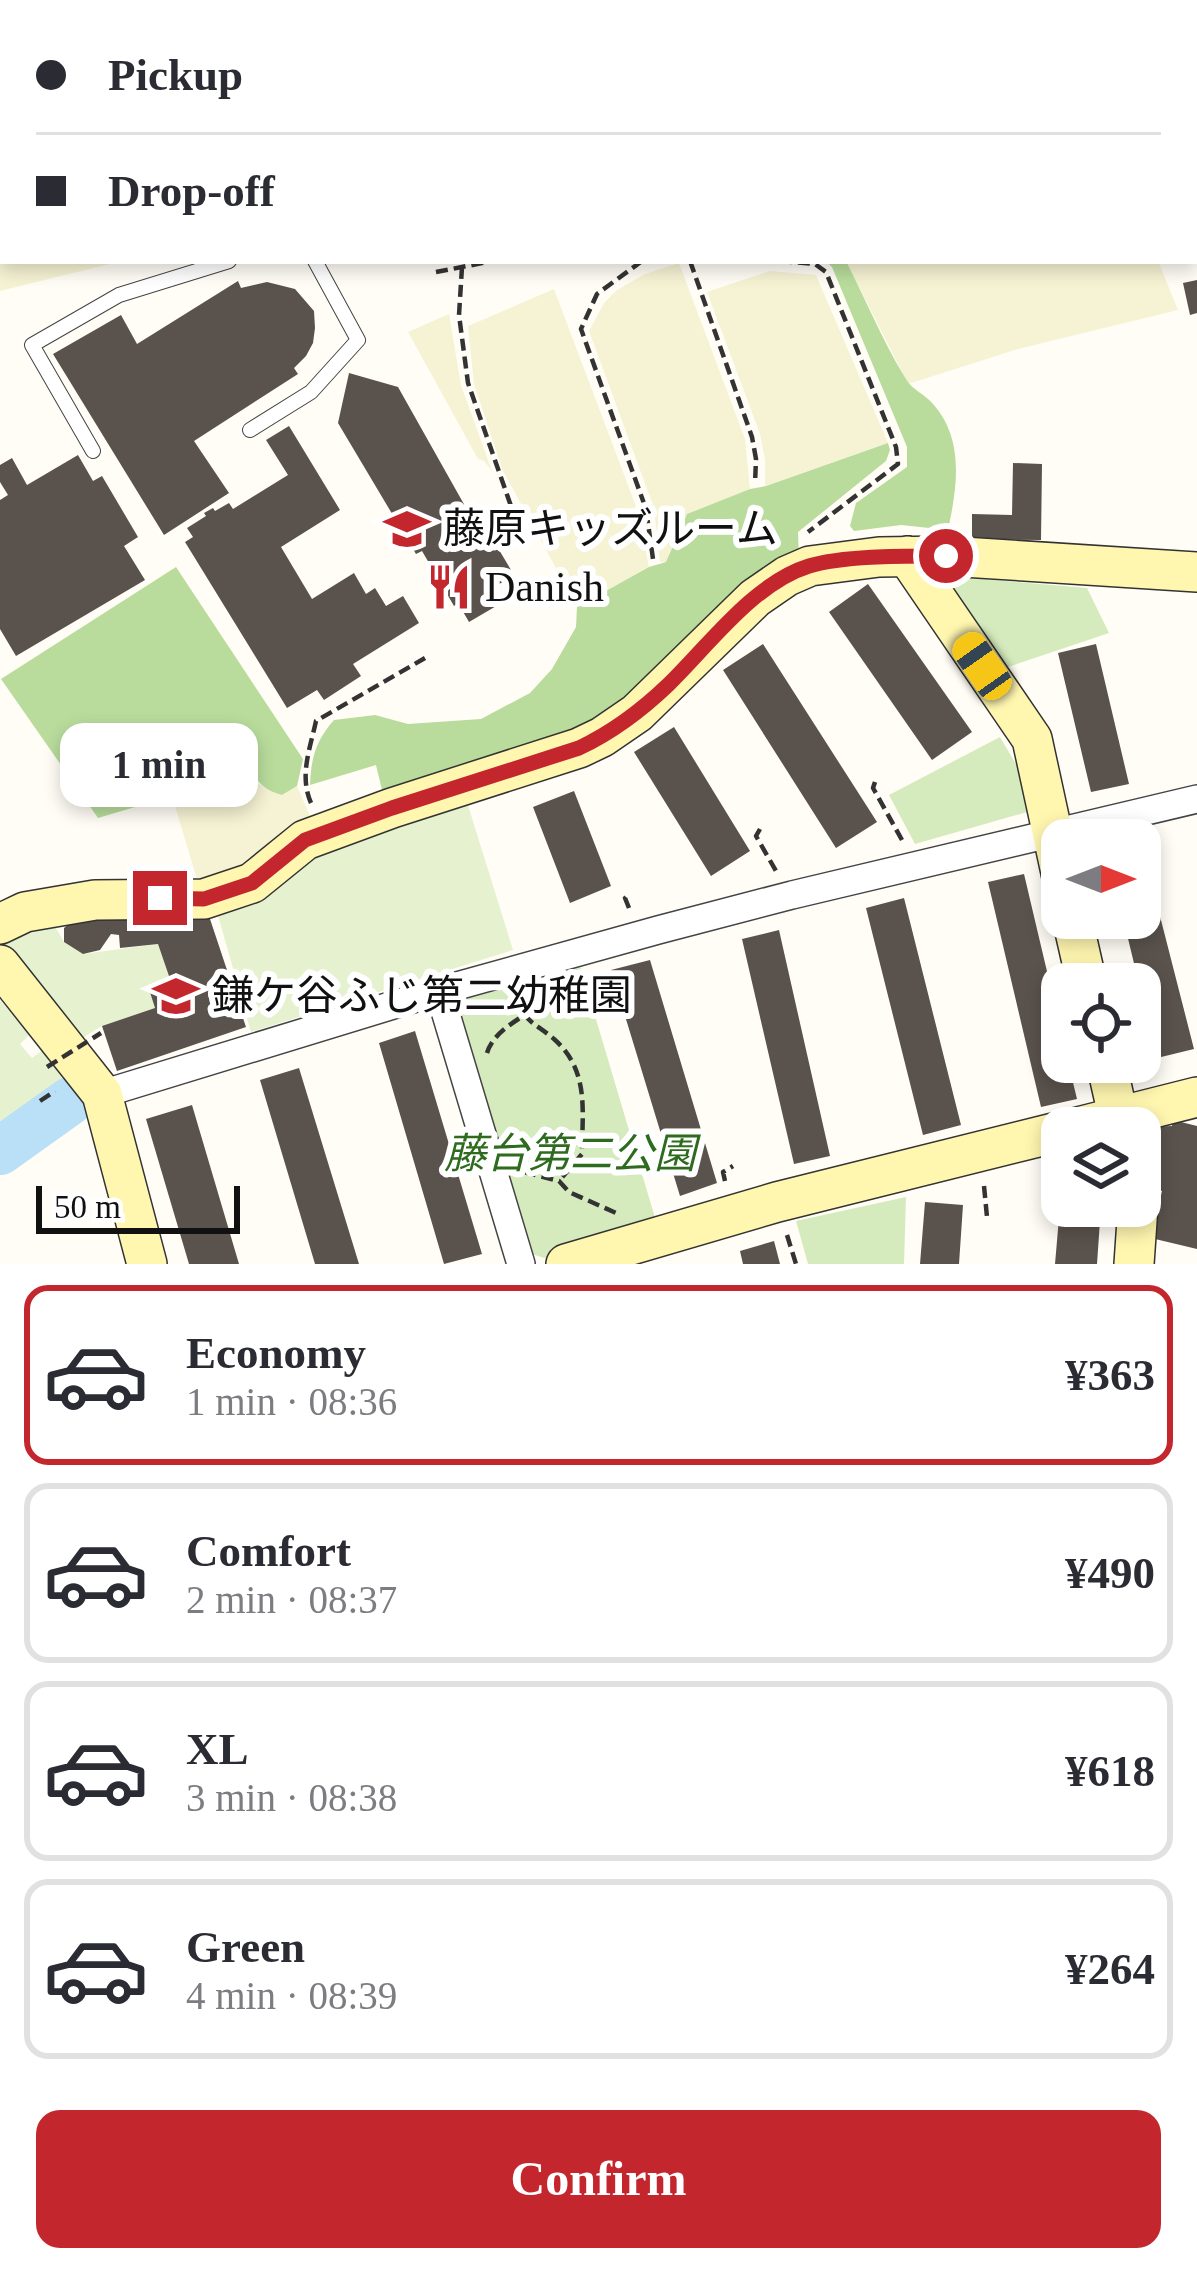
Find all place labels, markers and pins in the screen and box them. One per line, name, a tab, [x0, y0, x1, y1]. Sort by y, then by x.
school or university icon: 藤原キッズルーム	[382, 504, 432, 554]
place label: 藤原キッズルーム	[443, 506, 778, 552]
restaurant icon: Danish	[424, 562, 474, 612]
place label: Danish	[485, 564, 604, 610]
school or university icon: 鎌ケ谷ふじ第二幼稚園	[151, 971, 201, 1021]
place label: 鎌ケ谷ふじ第二幼稚園	[212, 973, 632, 1019]

